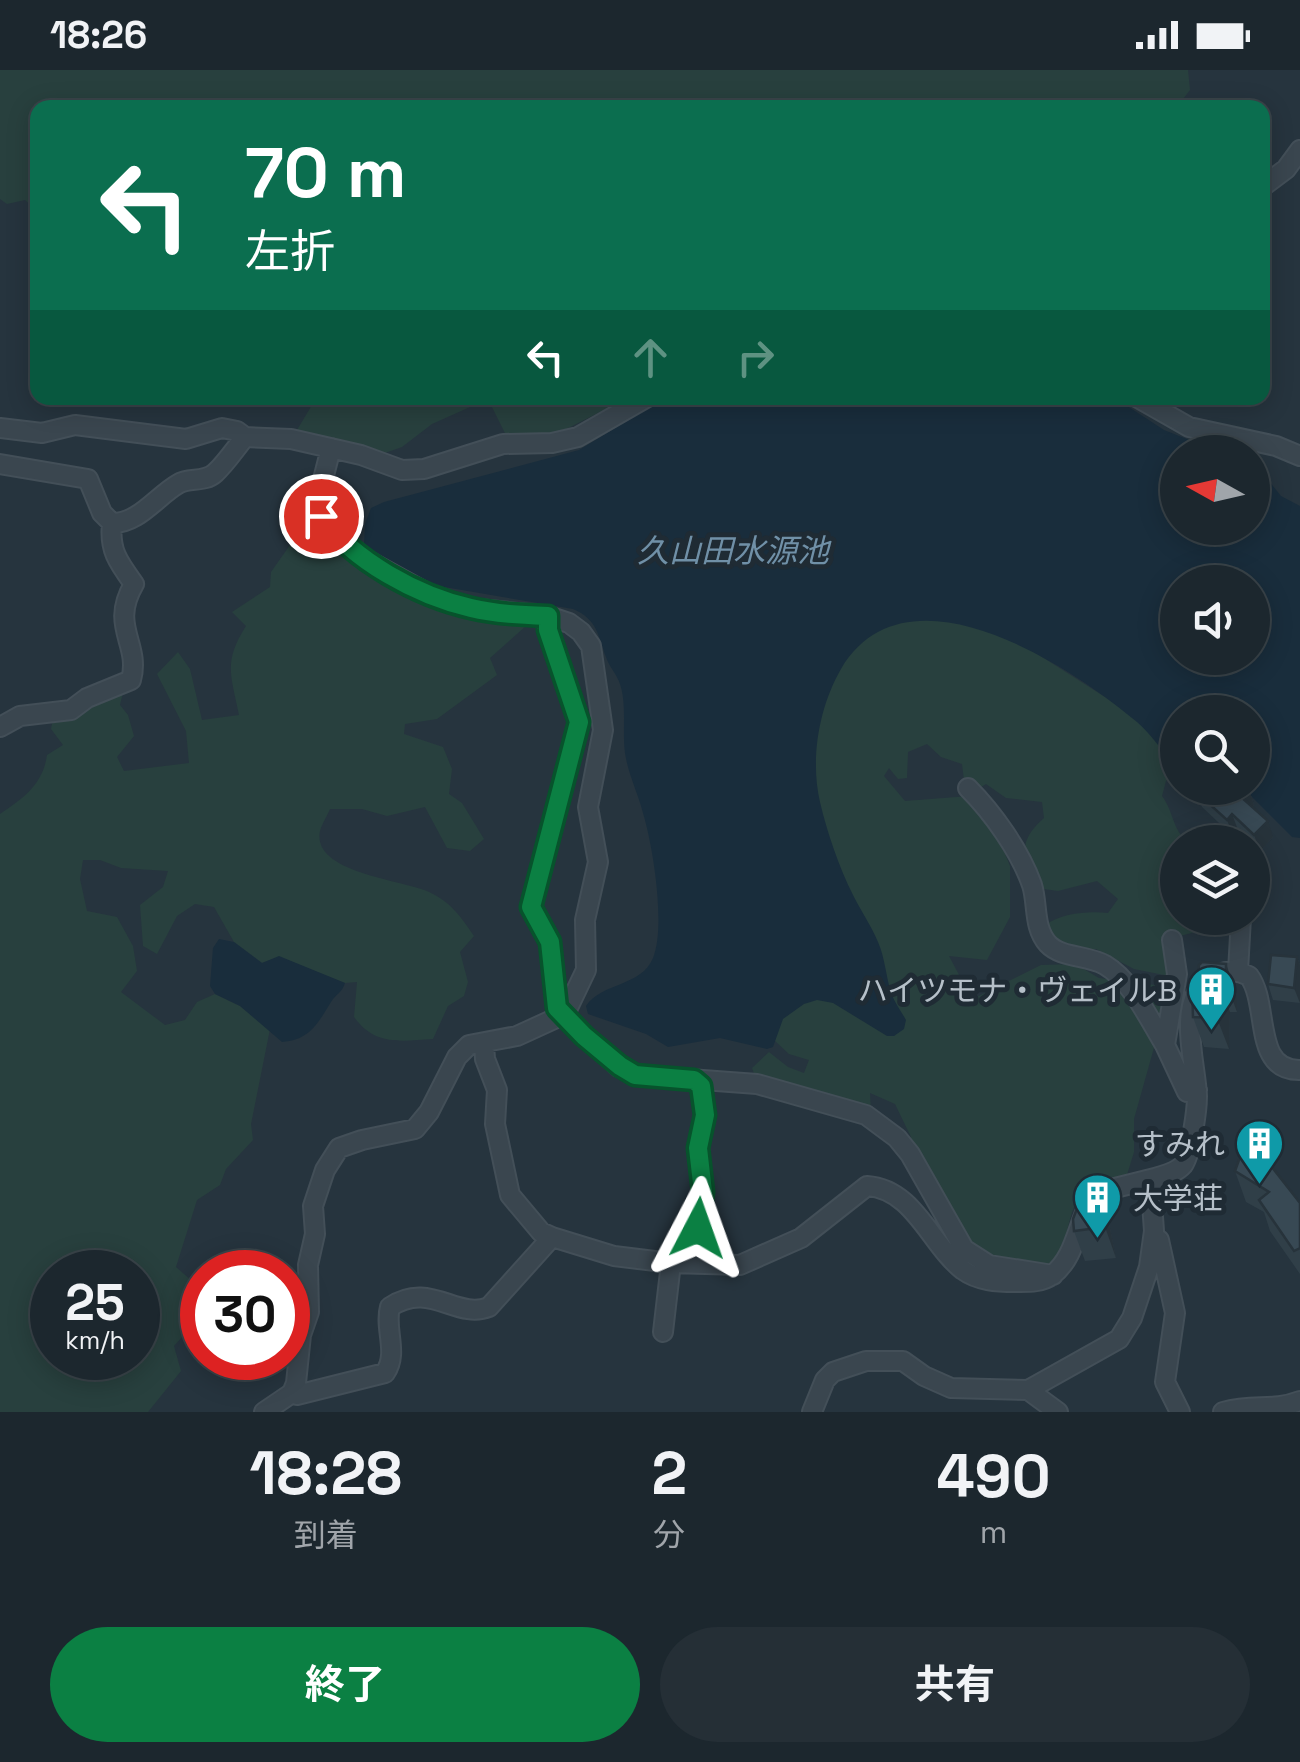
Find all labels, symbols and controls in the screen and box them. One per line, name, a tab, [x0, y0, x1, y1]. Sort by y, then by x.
text: 18:26	[50, 11, 147, 59]
text: 70 m	[245, 128, 406, 217]
icon: left	[80, 140, 210, 270]
text: 左折	[245, 223, 335, 280]
icon: left	[518, 330, 573, 385]
icon: ahead	[623, 330, 678, 385]
icon: right	[728, 330, 783, 385]
north arrow	[1160, 435, 1270, 545]
map controls	[1160, 435, 1270, 935]
pin	[279, 474, 364, 559]
icon: arrive	[294, 489, 349, 544]
water label: 久山田水源池	[637, 531, 832, 571]
button: sound	[1160, 565, 1270, 675]
button: search	[1160, 695, 1270, 805]
button: layers	[1160, 825, 1270, 935]
building icon: ハイツモナ・ヴェイルB	[1186, 964, 1238, 1032]
place label: ハイツモナ・ヴェイルB	[858, 971, 1177, 1010]
building icon: すみれ	[1234, 1118, 1286, 1186]
place label: すみれ	[1135, 1125, 1225, 1164]
building icon: 大学荘	[1072, 1172, 1124, 1240]
position arrow	[646, 1176, 750, 1280]
place label: 大学荘	[1133, 1179, 1223, 1218]
speed limit sign: 30	[180, 1250, 310, 1380]
text: 25	[65, 1271, 125, 1335]
text: km/h	[65, 1324, 125, 1356]
text: 18:28	[249, 1435, 402, 1512]
text: 2	[651, 1435, 687, 1512]
text: 490	[936, 1438, 1051, 1515]
text: m	[980, 1512, 1007, 1552]
text: 到着	[294, 1515, 358, 1555]
text: 分	[653, 1515, 685, 1555]
button: 終了	[50, 1627, 640, 1742]
button: 共有	[660, 1627, 1250, 1742]

